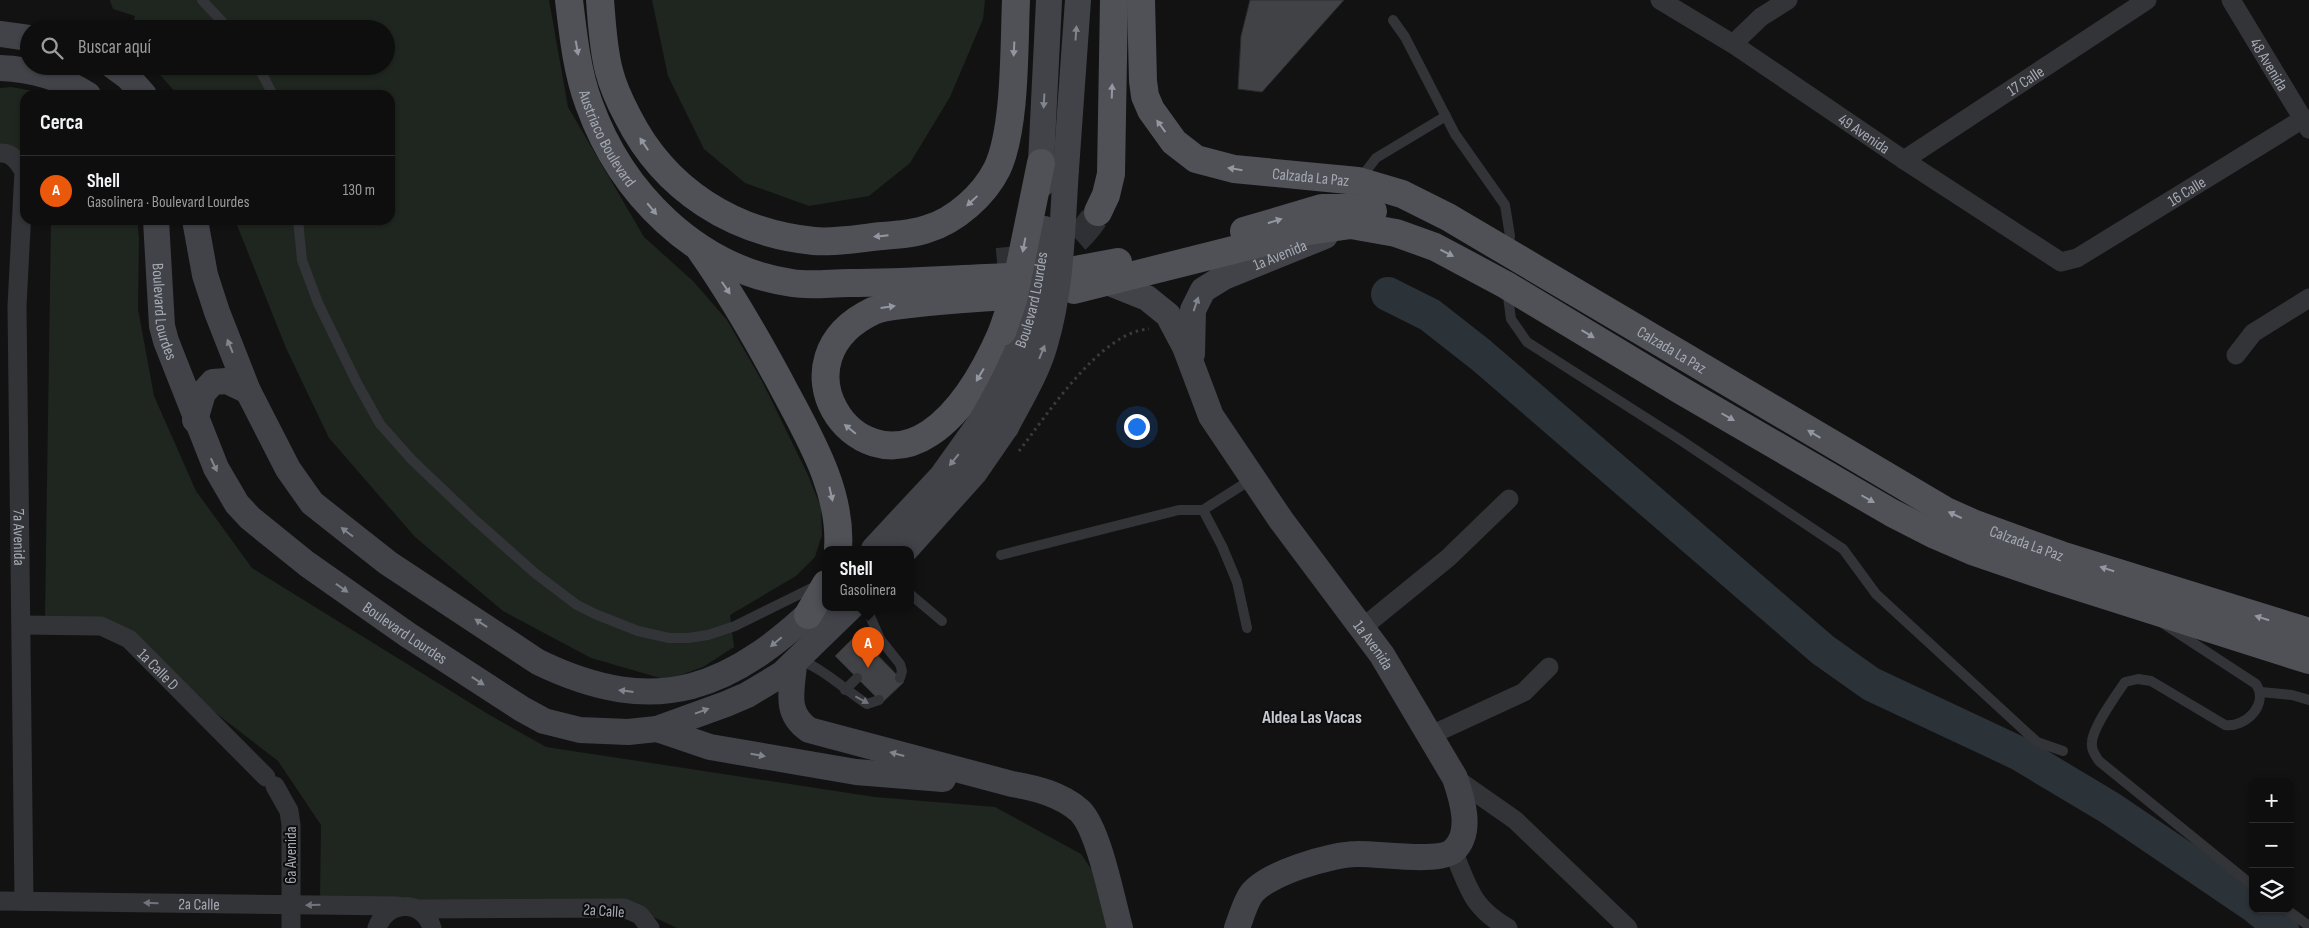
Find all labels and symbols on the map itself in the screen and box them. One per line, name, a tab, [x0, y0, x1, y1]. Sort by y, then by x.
one-way arrow	[1072, 25, 1080, 41]
street label: 48 Avenida	[2245, 35, 2292, 95]
one-way arrow	[573, 40, 581, 56]
one-way arrow	[1009, 41, 1017, 57]
street label: 17 Calle	[2004, 62, 2048, 101]
one-way arrow	[1108, 82, 1116, 98]
street label: Austriaco Boulevard	[574, 87, 639, 191]
one-way arrow	[1039, 93, 1047, 109]
street label: 49 Avenida	[1834, 110, 1893, 159]
one-way arrow	[1156, 119, 1166, 133]
one-way arrow	[639, 137, 649, 150]
one-way arrow	[1227, 164, 1243, 172]
street label: Calzada La Paz	[1271, 165, 1350, 191]
street label: 16 Calle	[2165, 173, 2210, 211]
one-way arrow	[967, 195, 979, 207]
one-way arrow	[646, 202, 658, 214]
one-way arrow	[1268, 217, 1283, 225]
one-way arrow	[873, 232, 889, 240]
street label: 1a Avenida	[1250, 236, 1310, 275]
one-way arrow	[1020, 238, 1028, 253]
one-way arrow	[1440, 249, 1454, 257]
street label: Boulevard Lourdes	[1012, 250, 1052, 351]
street label: Boulevard Lourdes	[147, 263, 181, 363]
one-way arrow	[721, 281, 731, 294]
one-way arrow	[1193, 297, 1200, 312]
one-way arrow	[881, 303, 897, 311]
street label: Calzada La Paz	[1633, 323, 1710, 378]
one-way arrow	[1581, 330, 1594, 339]
one-way arrow	[226, 338, 234, 353]
one-way arrow	[1038, 344, 1046, 359]
one-way arrow	[975, 369, 984, 382]
one-way arrow	[1721, 413, 1734, 422]
your location	[1124, 414, 1150, 440]
one-way arrow	[844, 424, 857, 435]
one-way arrow	[1807, 429, 1820, 438]
one-way arrow	[949, 453, 960, 466]
one-way arrow	[211, 458, 219, 472]
one-way arrow	[827, 487, 835, 502]
one-way arrow	[1862, 494, 1875, 503]
street label: 7a Avenida	[8, 509, 28, 566]
one-way arrow	[1947, 510, 1962, 519]
street label: Calzada La Paz	[1987, 522, 2066, 566]
one-way arrow	[341, 526, 354, 537]
one-way arrow	[2100, 565, 2115, 572]
one-way arrow	[335, 583, 349, 593]
street label: Boulevard Lourdes	[359, 598, 451, 669]
one-way arrow	[2255, 613, 2270, 621]
street label: 1a Avenida	[1349, 617, 1397, 674]
one-way arrow	[474, 618, 488, 628]
pin: A	[852, 627, 884, 668]
one-way arrow	[770, 636, 782, 647]
street label: 1a Calle D	[133, 645, 182, 695]
one-way arrow	[472, 676, 485, 686]
one-way arrow	[618, 687, 634, 695]
one-way arrow	[855, 696, 870, 704]
one-way arrow	[695, 707, 710, 715]
district label: Aldea Las Vacas	[1261, 707, 1362, 728]
one-way arrow	[889, 750, 904, 758]
one-way arrow	[751, 751, 767, 759]
street label: 6a Avenida	[282, 826, 301, 884]
street label: 2a Calle	[178, 895, 220, 915]
one-way arrow	[142, 899, 158, 907]
one-way arrow	[305, 901, 321, 909]
street label: 2a Calle	[583, 901, 625, 922]

